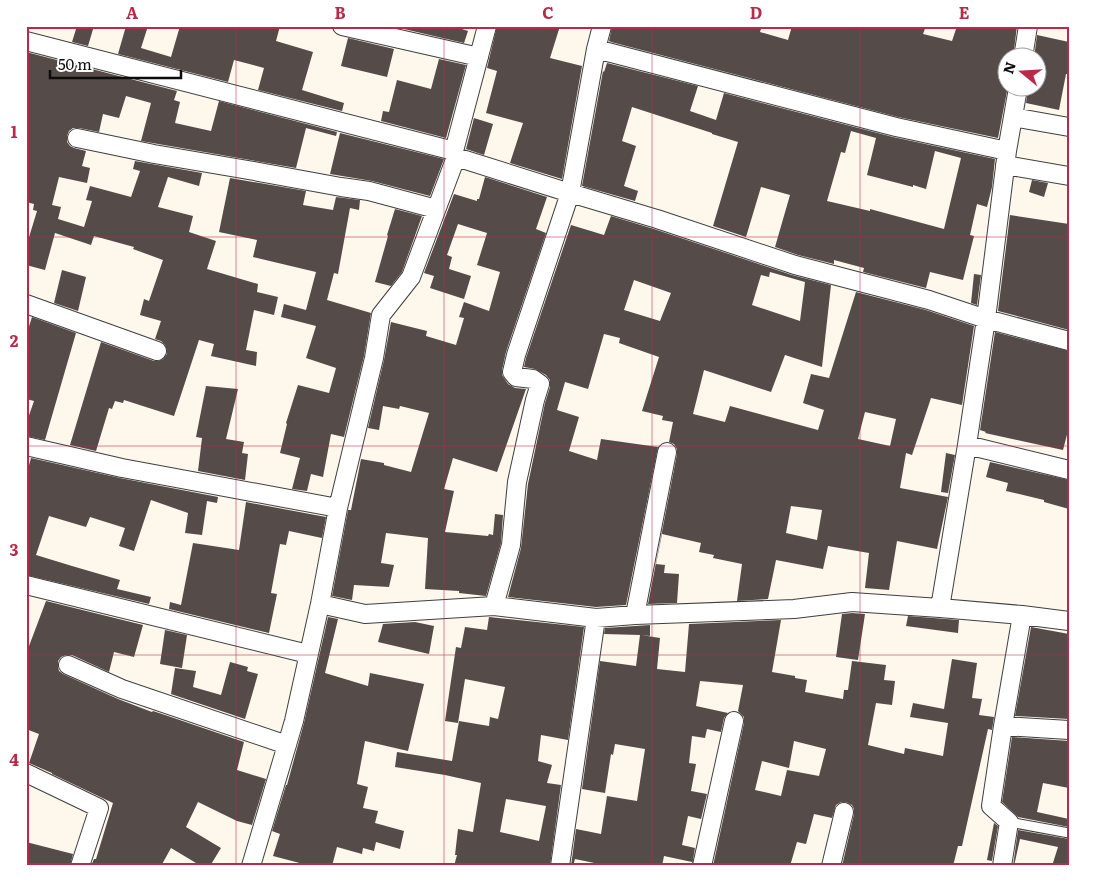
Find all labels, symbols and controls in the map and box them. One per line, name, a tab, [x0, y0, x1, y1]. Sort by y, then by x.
text: A	[126, 0, 138, 24]
text: B	[334, 0, 346, 24]
text: C	[542, 0, 554, 24]
text: D	[750, 0, 762, 24]
text: E	[959, 0, 970, 24]
scale bar	[50, 48, 181, 80]
north arrow	[998, 48, 1048, 98]
text: 50 m	[58, 52, 92, 75]
text: N	[997, 59, 1020, 76]
text: 1	[11, 119, 18, 143]
text: 2	[10, 328, 19, 352]
text: 3	[10, 537, 19, 561]
text: 4	[9, 747, 19, 771]

